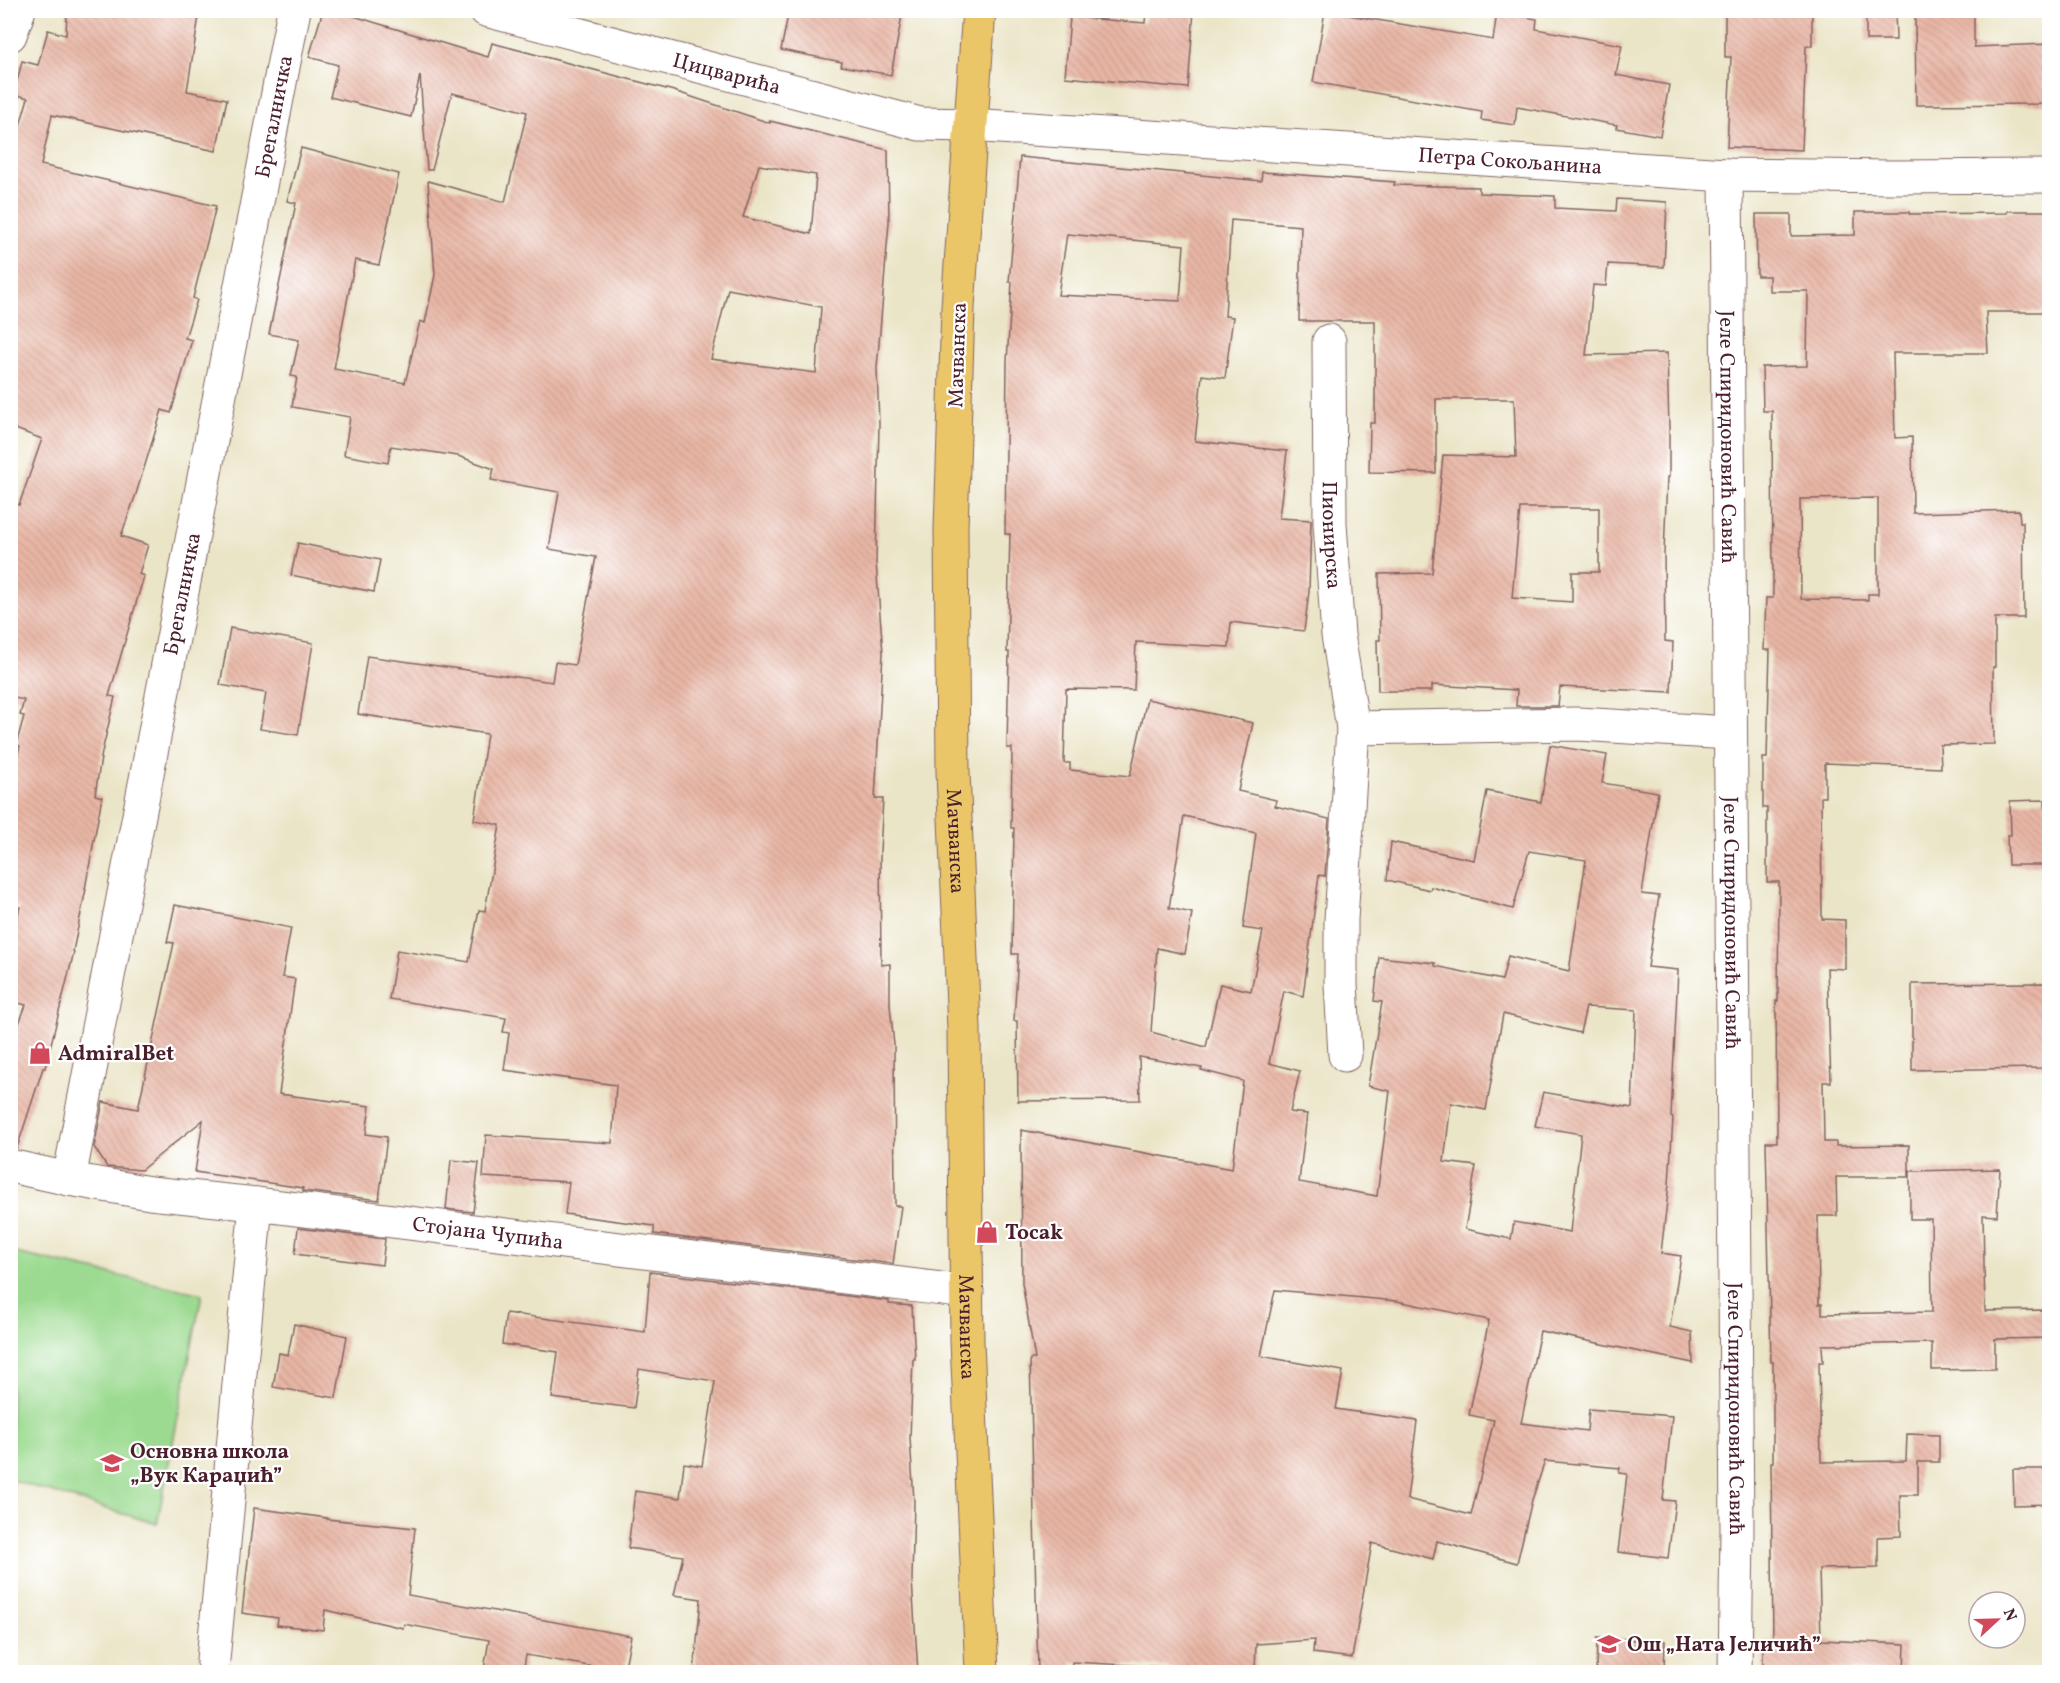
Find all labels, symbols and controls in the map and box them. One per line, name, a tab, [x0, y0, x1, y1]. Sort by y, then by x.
street label: Цицварића	[669, 47, 784, 103]
street label: Брегалничка	[249, 53, 301, 181]
street label: Петра Сокољанина	[1417, 142, 1603, 183]
street label: Мачванска	[942, 302, 975, 408]
street label: Јеле Спиридоновић Савић	[1711, 310, 1742, 564]
street label: Пионирска	[1314, 481, 1348, 590]
street label: Брегалничка	[157, 530, 209, 658]
street label: Мачванска	[938, 788, 971, 894]
street label: Јеле Спиридоновић Савић	[1715, 796, 1746, 1050]
shop icon: AdmiralBet	[27, 1040, 53, 1066]
place label: AdmiralBet	[58, 1040, 174, 1069]
street label: Стојана Чупића	[411, 1210, 565, 1258]
shop icon: Tocak	[974, 1219, 1000, 1245]
place label: Tocak	[1005, 1219, 1063, 1248]
street label: Мачванска	[950, 1274, 982, 1380]
street label: Јеле Спиридоновић Савић	[1719, 1282, 1750, 1536]
place label: Основна школа „Вук Караџић”	[130, 1438, 289, 1491]
school or university icon: Основна школа „Вук Караџић”	[99, 1450, 125, 1476]
north arrow	[1967, 1590, 2027, 1650]
text: N	[1997, 1606, 2022, 1625]
school or university icon: Ош „Ната Јеличић”	[1596, 1631, 1622, 1657]
place label: Ош „Ната Јеличић”	[1627, 1631, 1821, 1660]

